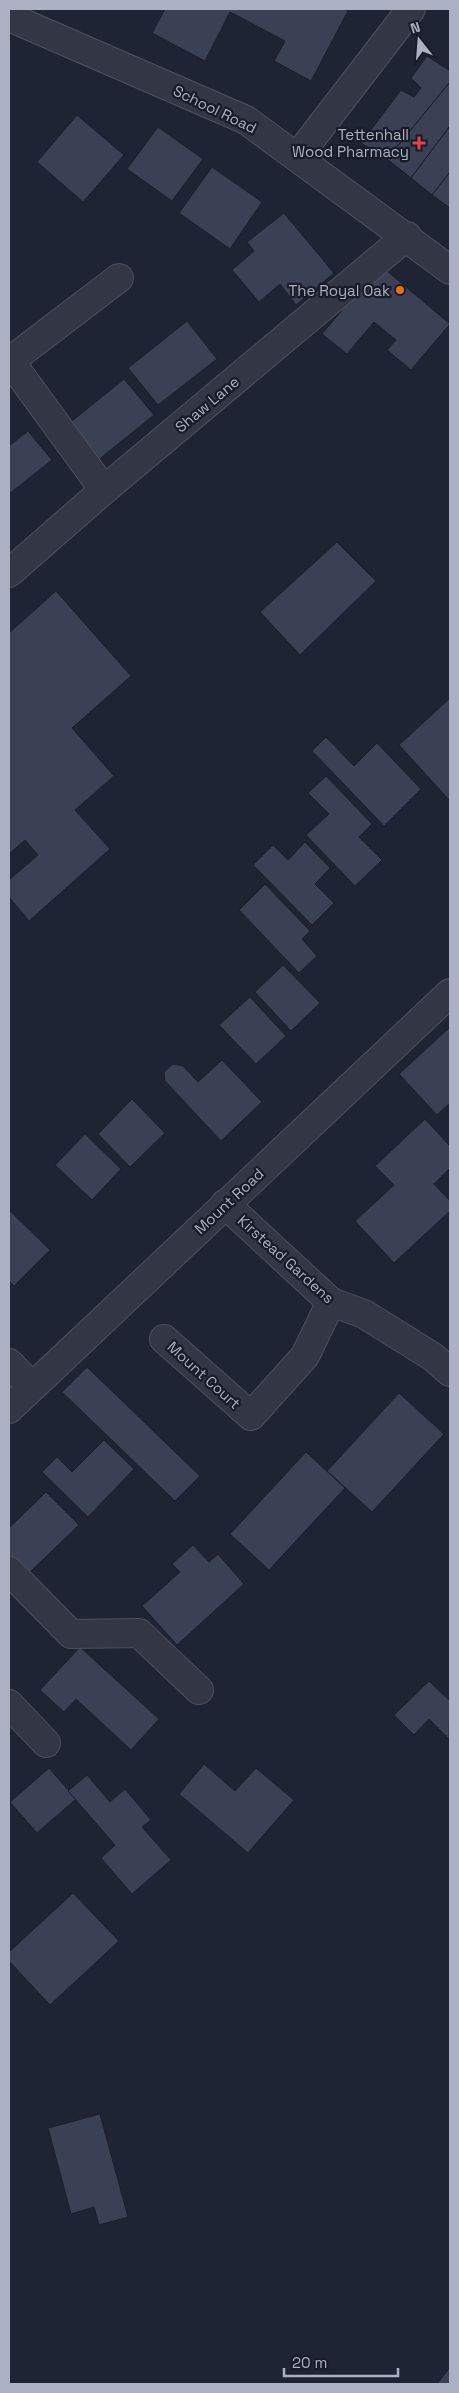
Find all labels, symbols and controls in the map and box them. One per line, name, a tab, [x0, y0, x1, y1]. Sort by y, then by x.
north arrow	[394, 15, 444, 65]
text: N	[408, 18, 422, 38]
street label: School Road	[170, 81, 260, 137]
place label: Tettenhall Wood Pharmacy	[292, 125, 409, 161]
marker: Tettenhall Wood Pharmacy	[413, 137, 425, 149]
place label: The Royal Oak	[288, 281, 390, 300]
marker: The Royal Oak	[394, 284, 406, 296]
street label: Shaw Lane	[171, 372, 243, 436]
street label: Mount Road	[190, 1164, 268, 1238]
street label: Kirstead Gardens	[234, 1211, 338, 1307]
street label: Mount Court	[164, 1337, 245, 1413]
scale bar	[284, 2346, 398, 2378]
text: 20 m	[292, 2353, 327, 2372]

